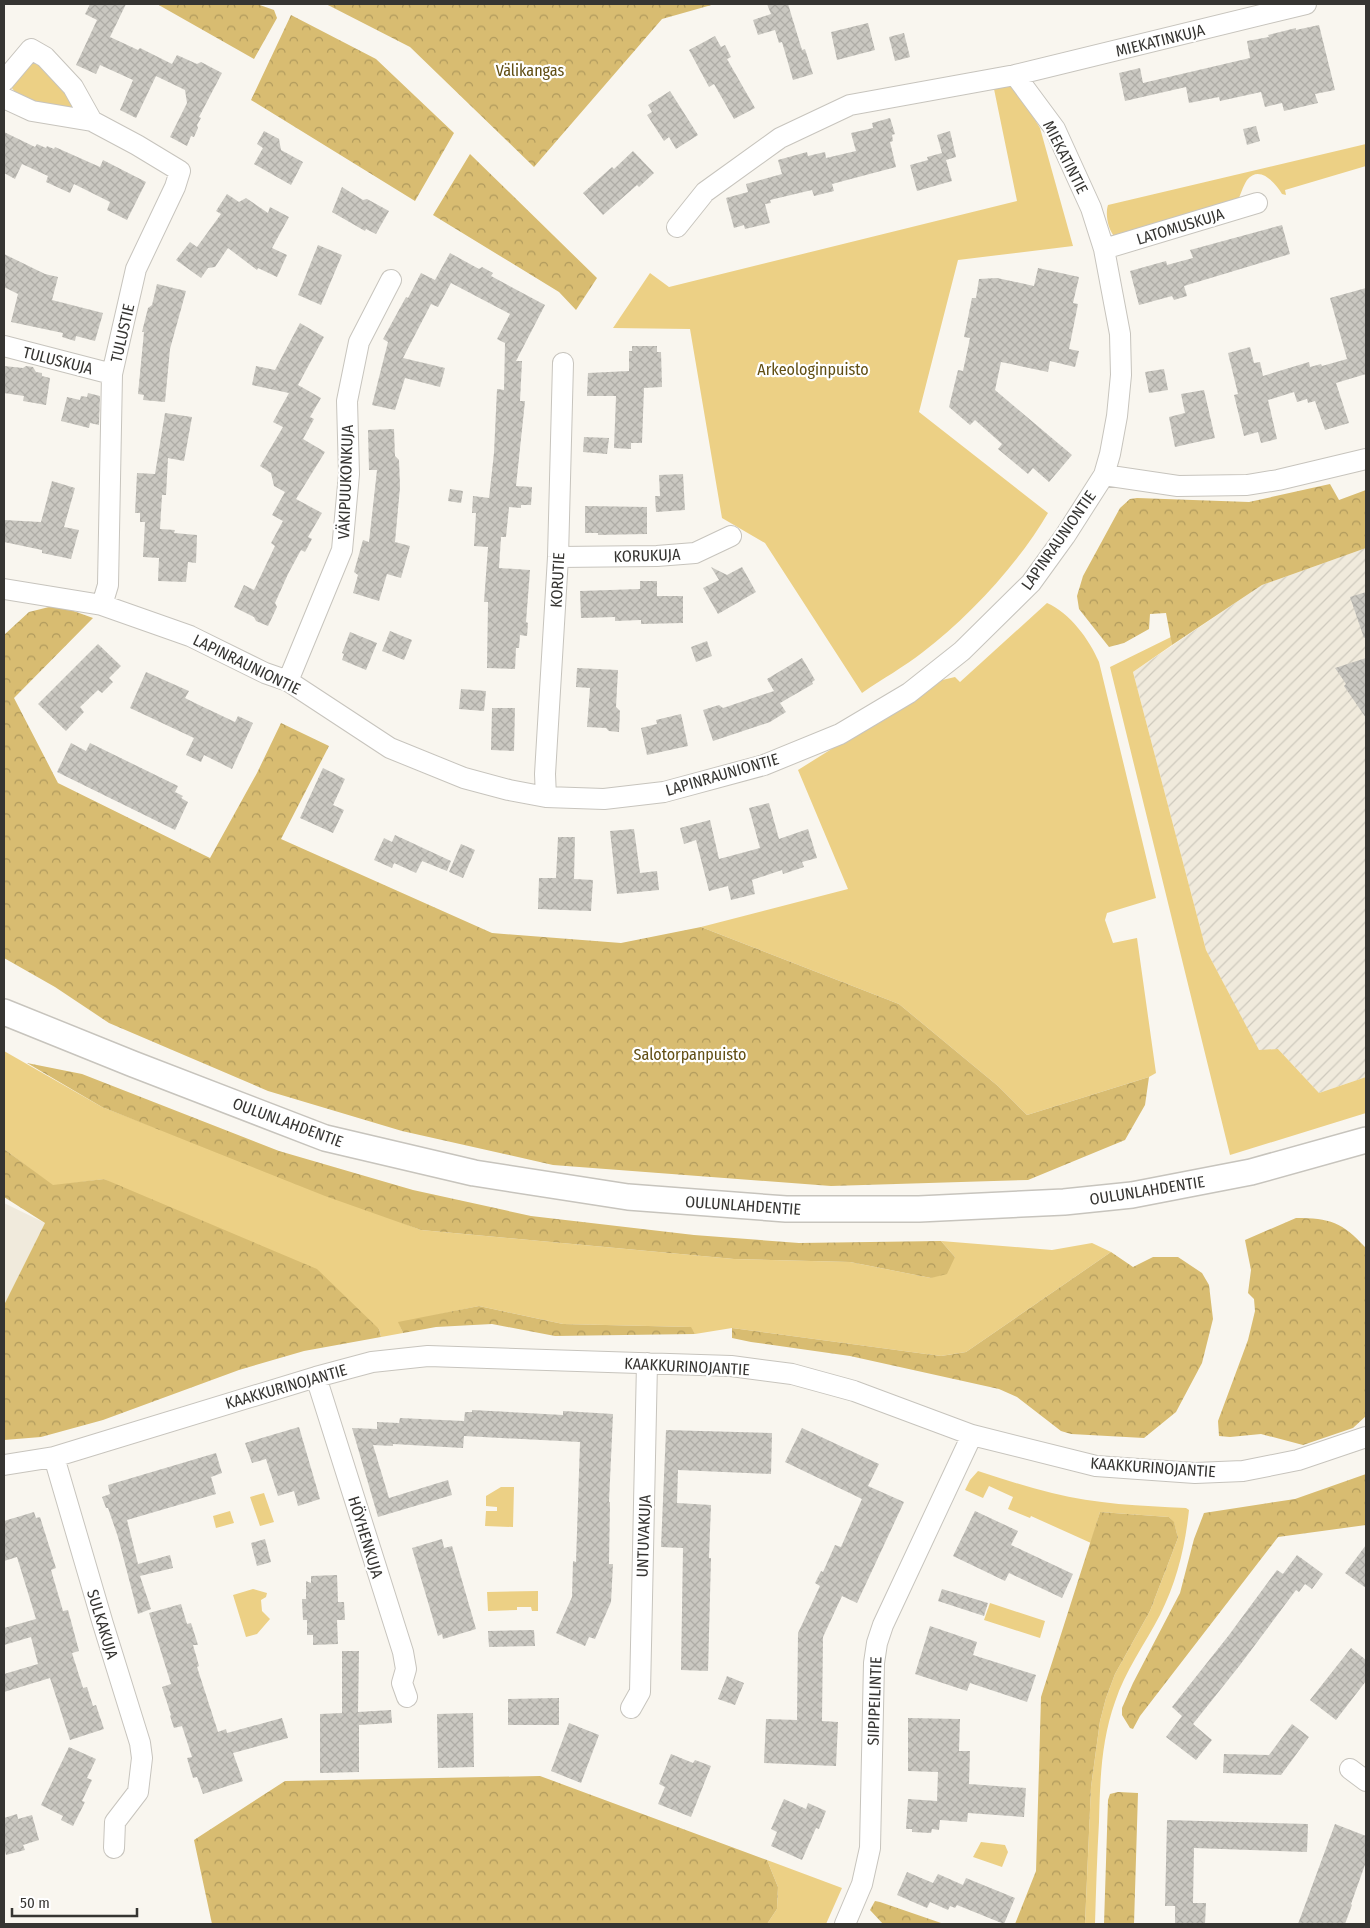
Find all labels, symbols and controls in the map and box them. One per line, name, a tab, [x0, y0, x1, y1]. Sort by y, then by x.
street label: MIEKATINKUJA	[1114, 20, 1207, 61]
park label: Välikangas	[496, 61, 565, 80]
street label: MIEKATINTIE	[1039, 117, 1092, 197]
street label: LATOMUSKUJA	[1134, 204, 1227, 249]
street label: TULUSTIE	[107, 302, 138, 364]
street label: TULUSKUJA	[21, 343, 95, 378]
park label: Arkeologinpuisto	[757, 360, 869, 379]
street label: VÄKIPUUKONKUJA	[334, 424, 357, 540]
street label: LAPINRAUNIONTIE	[1017, 487, 1100, 594]
street label: KORUKUJA	[613, 545, 681, 566]
street label: KORUTIE	[547, 552, 568, 608]
street label: LAPINRAUNIONTIE	[190, 630, 303, 699]
street label: LAPINRAUNIONTIE	[663, 749, 781, 800]
park label: Salotorpanpuisto	[634, 1045, 746, 1064]
street label: OULUNLAHDENTIE	[230, 1094, 346, 1151]
street label: OULUNLAHDENTIE	[1088, 1172, 1206, 1209]
street label: OULUNLAHDENTIE	[684, 1192, 802, 1219]
street label: KAAKKURINOJANTIE	[624, 1354, 750, 1379]
street label: KAAKKURINOJANTIE	[223, 1360, 349, 1413]
street label: KAAKKURINOJANTIE	[1090, 1454, 1216, 1481]
street label: HÖYHENKUJA	[344, 1494, 387, 1581]
street label: UNTUVAKUJA	[633, 1494, 654, 1578]
street label: SULKAKUJA	[83, 1587, 122, 1662]
street label: SIIPIPEILINTIE	[863, 1656, 886, 1746]
scale bar	[12, 1886, 138, 1918]
text: 50 m	[20, 1894, 50, 1912]

